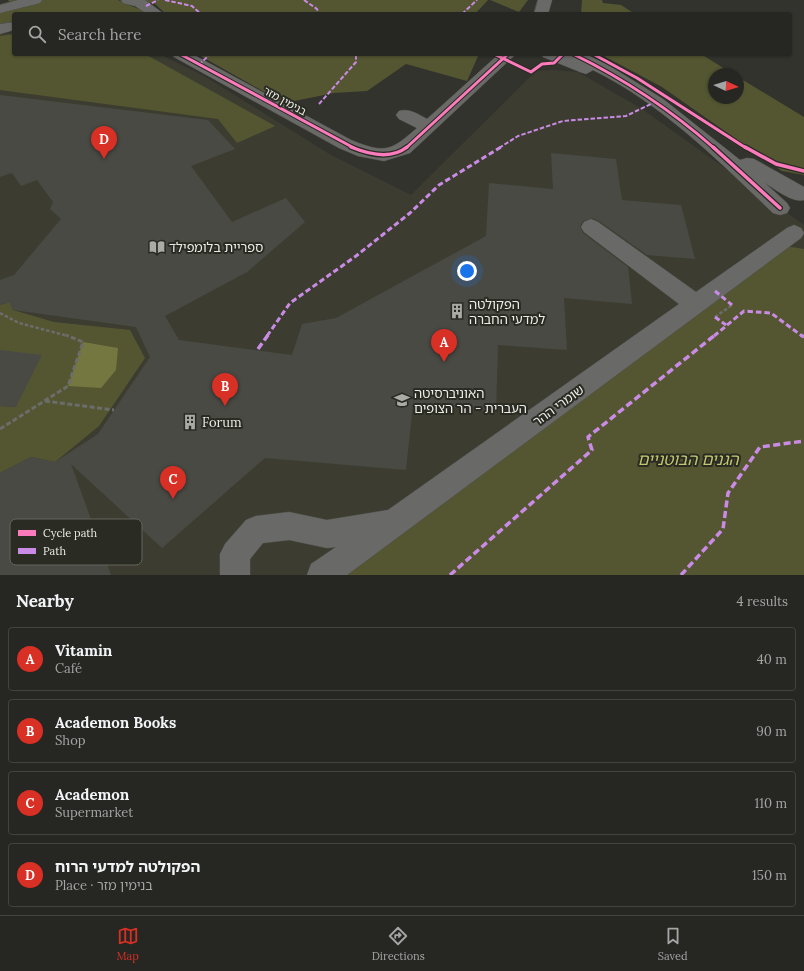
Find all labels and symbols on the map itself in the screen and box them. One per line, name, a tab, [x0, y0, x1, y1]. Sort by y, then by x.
north arrow	[708, 68, 744, 104]
street label: בנימין מזר	[261, 83, 309, 119]
pin: D	[91, 126, 117, 159]
library icon: ספריית בלומפילד	[148, 238, 166, 256]
place label: ספריית בלומפילד	[169, 239, 263, 256]
your location	[457, 261, 477, 281]
place label: הפקולטה למדעי החברה	[469, 296, 545, 328]
building icon: הפקולטה למדעי החברה	[448, 302, 466, 320]
pin: A	[431, 329, 457, 362]
pin: B	[212, 373, 238, 406]
street label: שומרי ההר	[529, 381, 587, 430]
place label: האוניברסיטה העברית - הר הצופים	[414, 385, 527, 417]
school or university icon: האוניברסיטה העברית - הר הצופים	[393, 391, 411, 409]
building icon: Forum	[181, 413, 199, 431]
place label: Forum	[202, 414, 242, 431]
park label: הגנים הבוטניים	[638, 449, 739, 469]
pin: C	[160, 466, 186, 499]
legend	[10, 519, 142, 565]
text: Cycle path	[43, 526, 98, 540]
text: Path	[43, 544, 66, 558]

